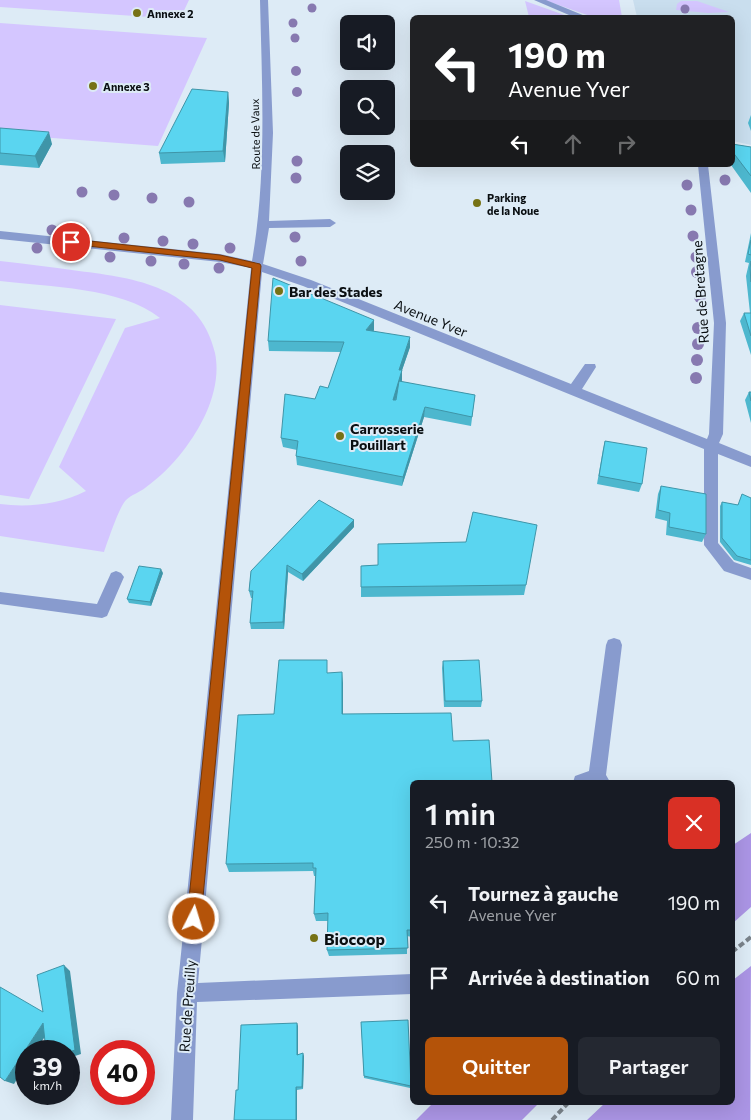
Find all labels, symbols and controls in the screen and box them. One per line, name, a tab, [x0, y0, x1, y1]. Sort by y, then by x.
marker: Annexe 2	[131, 7, 143, 19]
place label: Annexe 2	[147, 7, 194, 20]
map controls	[340, 15, 395, 200]
button: sound	[340, 15, 395, 70]
text: 190 m	[508, 32, 606, 75]
icon: left	[425, 35, 490, 100]
text: Avenue Yver	[508, 75, 630, 102]
marker: Annexe 3	[87, 80, 99, 92]
place label: Annexe 3	[103, 80, 150, 93]
button: search	[340, 80, 395, 135]
street label: Route de Vaux	[248, 98, 262, 170]
icon: left	[506, 130, 534, 158]
icon: ahead	[559, 130, 587, 158]
icon: right	[612, 130, 640, 158]
button: layers	[340, 145, 395, 200]
place label: Parking de la Noue	[487, 191, 539, 217]
marker: Parking de la Noue	[471, 197, 483, 209]
pin	[50, 221, 92, 263]
icon: arrive	[57, 228, 85, 256]
street label: Rue de Bretagne	[688, 240, 712, 344]
place label: Bar des Stades	[289, 283, 383, 300]
marker: Bar des Stades	[273, 285, 285, 297]
street label: Avenue Yver	[392, 296, 471, 341]
place label: Carrosserie Pouillart	[350, 420, 424, 453]
marker: Carrosserie Pouillart	[334, 430, 346, 442]
text: 1 min	[425, 794, 496, 831]
button: close	[668, 797, 720, 849]
text: 250 m · 10:32	[425, 832, 519, 851]
text: Tournez à gauche	[468, 882, 618, 905]
icon: left	[425, 889, 453, 917]
text: 190 m	[668, 891, 720, 914]
position arrow	[167, 892, 219, 944]
text: Avenue Yver	[468, 905, 557, 924]
place label: Biocoop	[324, 929, 385, 948]
marker: Biocoop	[308, 932, 320, 944]
street label: Rue de Preuilly	[175, 959, 199, 1053]
icon: arrive	[425, 964, 453, 992]
text: Arrivée à destination	[468, 966, 650, 989]
text: 60 m	[676, 966, 720, 989]
button: Quitter	[425, 1037, 568, 1095]
button: Partager	[578, 1037, 720, 1095]
speed limit sign: 40	[90, 1040, 155, 1105]
text: 39	[33, 1051, 63, 1081]
text: km/h	[33, 1078, 62, 1092]

